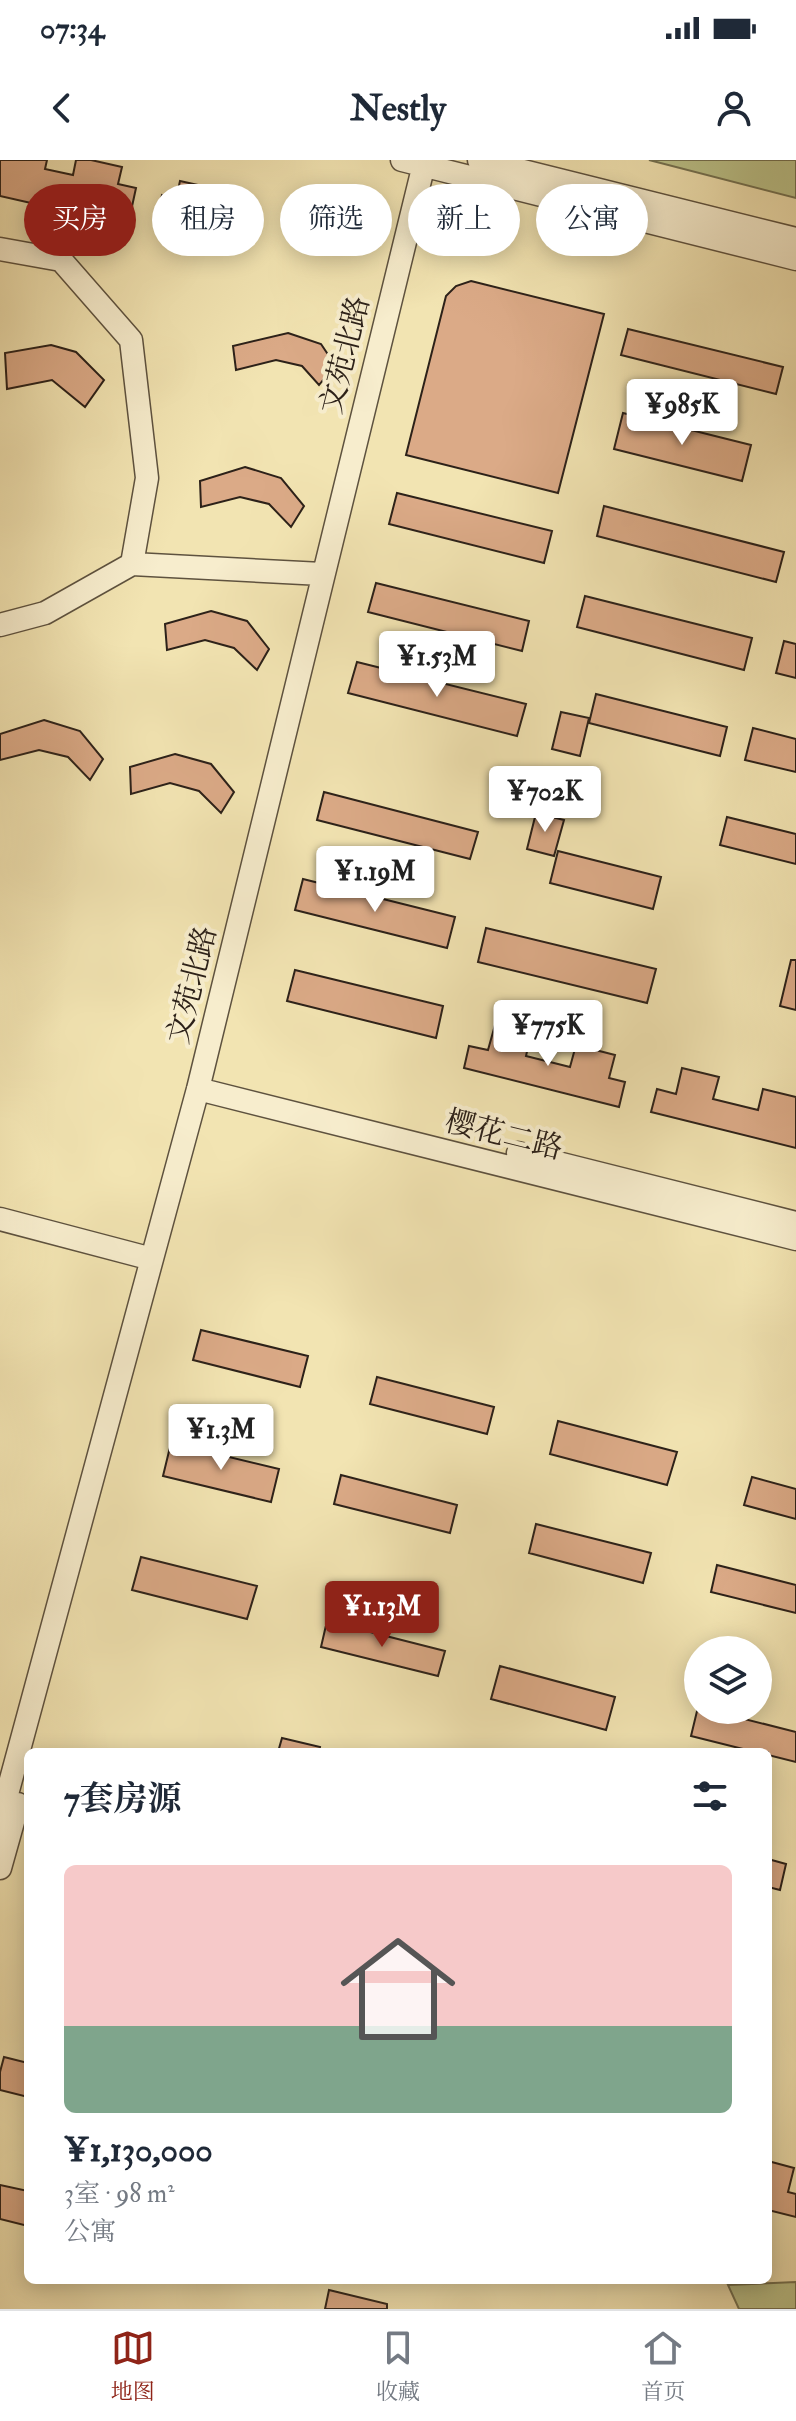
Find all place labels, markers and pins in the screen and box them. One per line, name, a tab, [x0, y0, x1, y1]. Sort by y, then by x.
pin: ¥985K	[626, 379, 738, 447]
pin: ¥1.53M	[372, 631, 502, 699]
pin: ¥702K	[489, 766, 601, 834]
pin: ¥1.19M	[310, 846, 440, 914]
pin: ¥775K	[492, 1000, 604, 1068]
pin: ¥1.3M	[165, 1404, 277, 1472]
pin: ¥1.13M	[317, 1581, 447, 1649]

